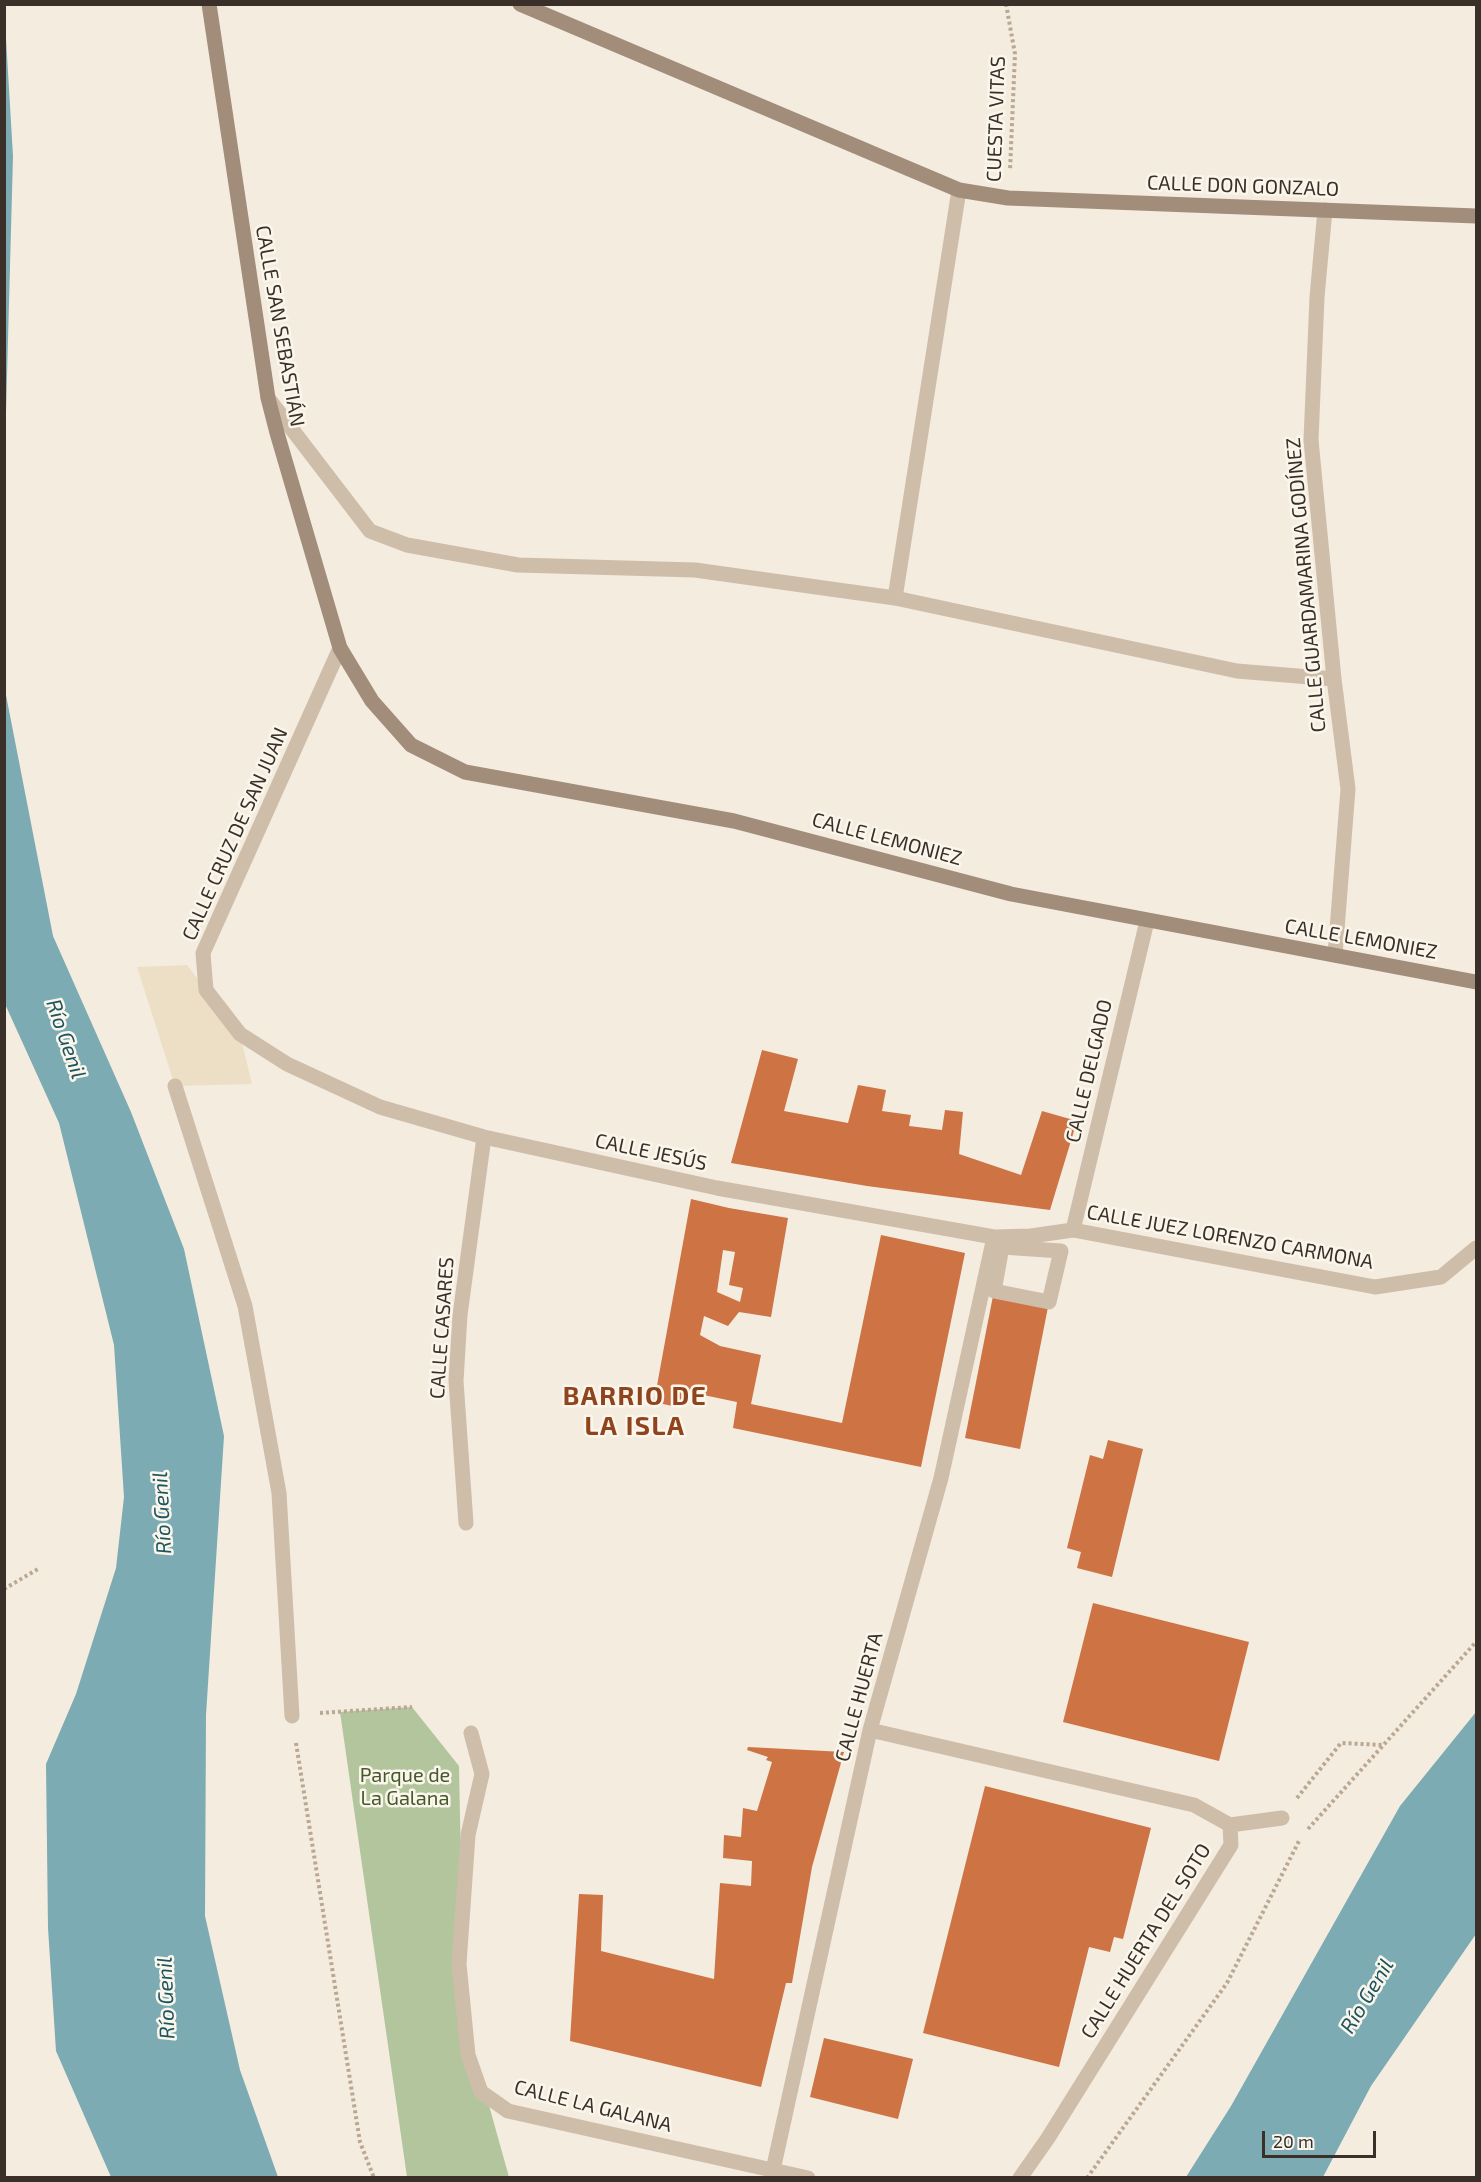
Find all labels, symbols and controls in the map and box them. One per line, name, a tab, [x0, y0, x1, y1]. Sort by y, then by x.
street label: CUESTA VITAS	[982, 56, 1010, 182]
street label: CALLE DON GONZALO	[1146, 171, 1340, 201]
street label: CALLE SAN SEBASTIÁN	[250, 223, 310, 429]
street label: CALLE GUARDAMARINA GODÍNEZ	[1281, 437, 1331, 733]
street label: CALLE CRUZ DE SAN JUAN	[177, 724, 293, 944]
street label: CALLE LEMONIEZ	[809, 807, 965, 871]
street label: CALLE LEMONIEZ	[1283, 914, 1439, 964]
water label: Río Genil	[41, 996, 91, 1082]
street label: CALLE DELGADO	[1061, 997, 1117, 1145]
street label: CALLE JESÚS	[593, 1128, 709, 1176]
street label: CALLE JUEZ LORENZO CARMONA	[1085, 1200, 1375, 1274]
street label: CALLE CASARES	[425, 1256, 459, 1400]
district label: BARRIO DE LA ISLA	[563, 1380, 707, 1442]
water label: Río Genil	[147, 1471, 177, 1555]
street label: CALLE HUERTA	[830, 1630, 888, 1764]
park label: Parque de La Galana	[360, 1763, 450, 1810]
street label: CALLE HUERTA DEL SOTO	[1076, 1839, 1216, 2043]
water label: Río Genil	[1335, 1954, 1399, 2038]
water label: Río Genil	[152, 1956, 180, 2040]
street label: CALLE LA GALANA	[512, 2075, 674, 2137]
scale bar	[1265, 2119, 1379, 2157]
text: 20 m	[1273, 2130, 1314, 2152]

